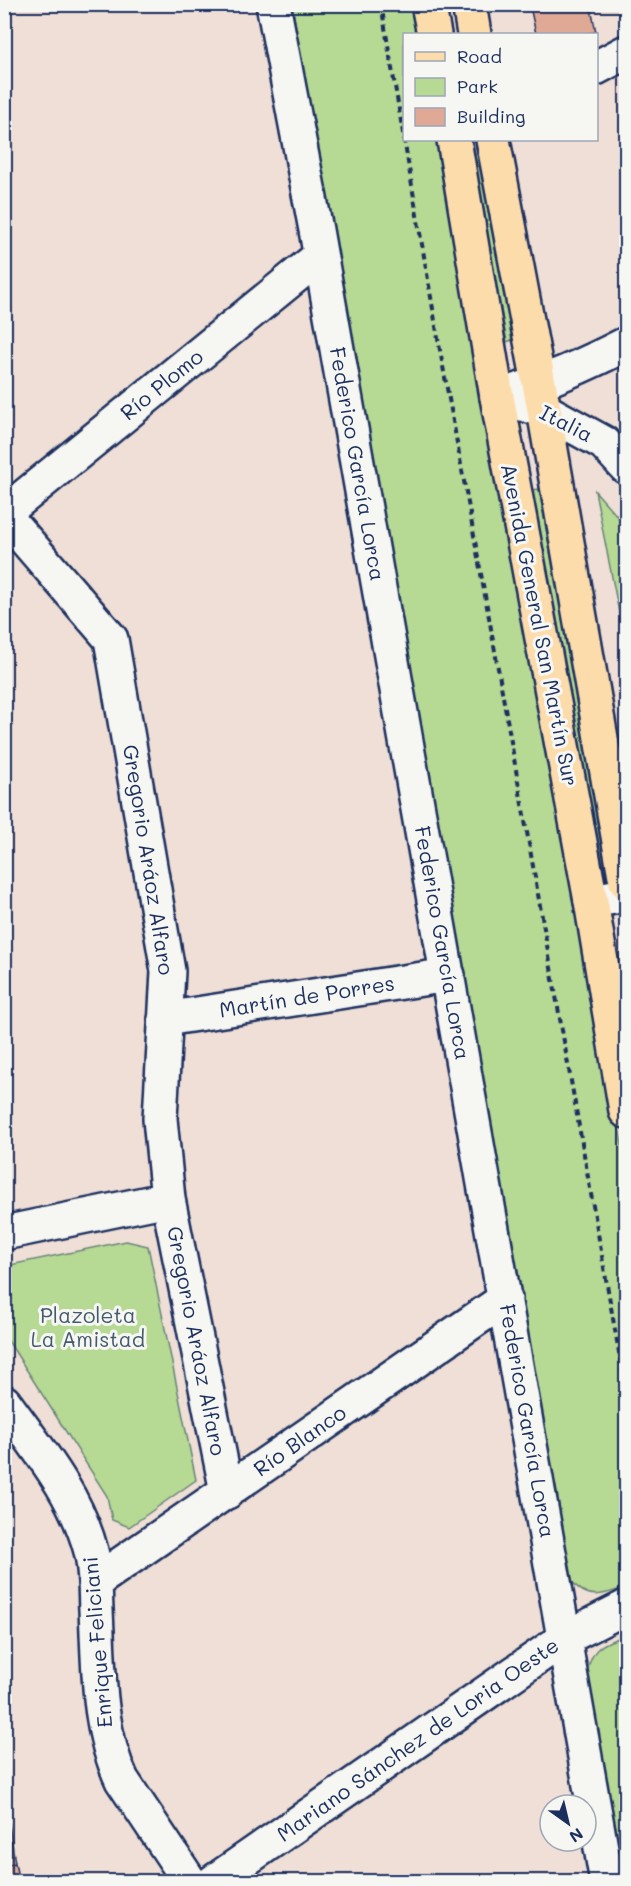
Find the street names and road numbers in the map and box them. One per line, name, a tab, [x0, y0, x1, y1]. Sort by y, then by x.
street label: Río Plomo	[114, 342, 208, 425]
street label: Federico García Lorca	[325, 345, 392, 583]
street label: Italia	[535, 398, 598, 447]
street label: Avenida General San Martín Sur	[496, 461, 585, 788]
street label: Gregorio Aráoz Alfaro	[118, 743, 181, 977]
street label: Federico García Lorca	[410, 824, 477, 1062]
street label: Martín de Porres	[217, 968, 396, 1023]
street label: Gregorio Aráoz Alfaro	[162, 1224, 233, 1458]
street label: Federico García Lorca	[495, 1302, 562, 1540]
street label: Río Blanco	[248, 1398, 351, 1482]
street label: Enrique Feliciani	[76, 1555, 117, 1729]
street label: Mariano Sánchez de Loria Oeste	[271, 1631, 563, 1847]

